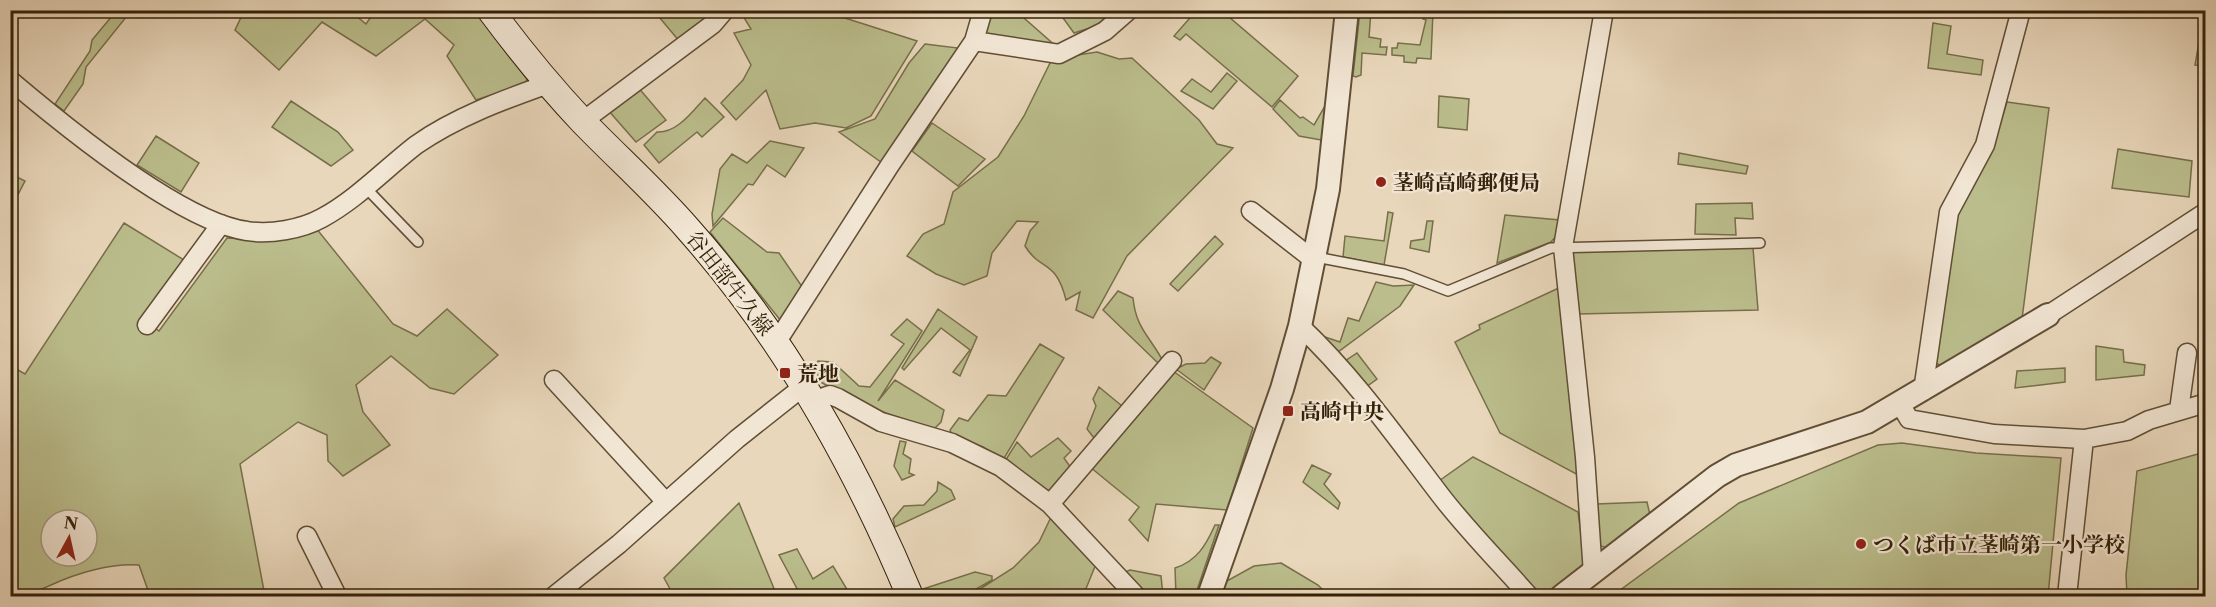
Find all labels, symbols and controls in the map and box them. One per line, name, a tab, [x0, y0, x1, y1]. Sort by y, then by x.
place label: 茎崎高崎郵便局	[1393, 170, 1540, 195]
marker: 茎崎高崎郵便局	[1374, 175, 1388, 189]
street label: 谷田部牛久線	[681, 226, 779, 340]
place label: 荒地	[797, 361, 839, 386]
marker: 荒地	[778, 366, 792, 380]
place label: 高崎中央	[1300, 399, 1384, 424]
marker: 高崎中央	[1281, 404, 1295, 418]
north arrow	[39, 508, 99, 568]
text: N	[63, 512, 79, 534]
place label: つくば市立茎崎第一小学校	[1873, 532, 2125, 557]
marker: つくば市立茎崎第一小学校	[1854, 537, 1868, 551]

